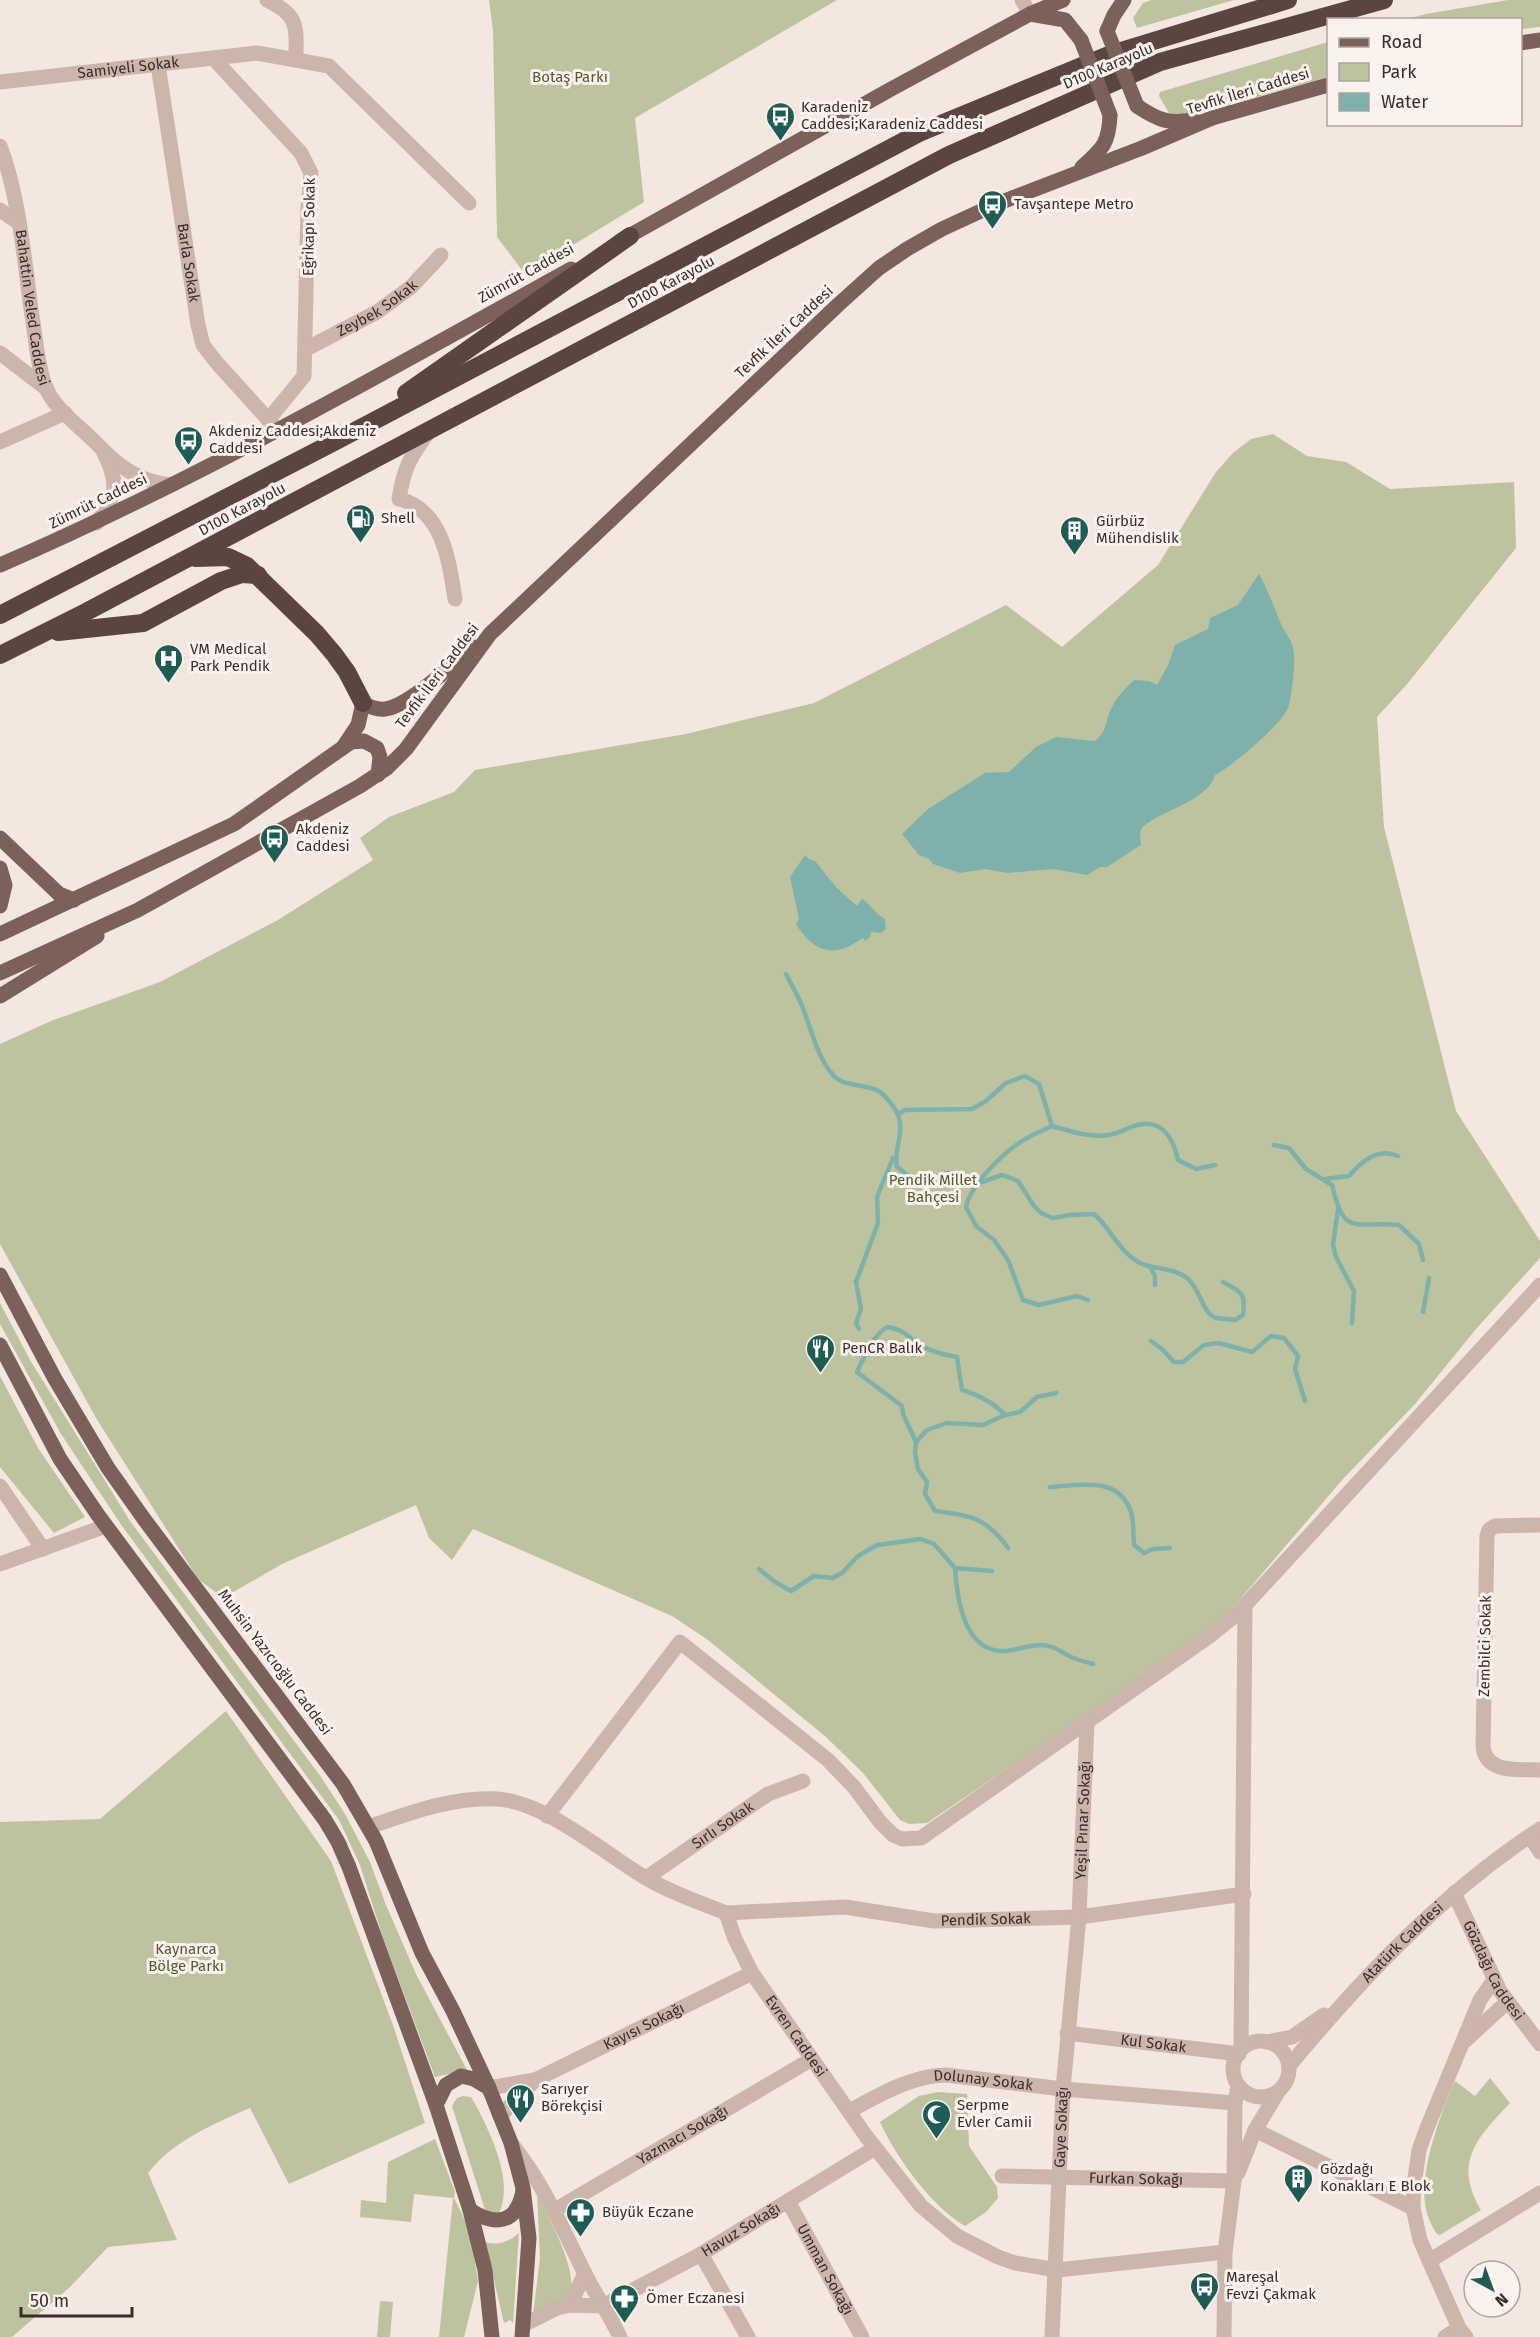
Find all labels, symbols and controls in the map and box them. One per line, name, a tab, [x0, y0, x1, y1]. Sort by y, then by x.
legend	[1327, 18, 1522, 126]
text: Road	[1381, 31, 1423, 53]
street label: D100 Karayolu	[1060, 39, 1156, 93]
street label: Samiyeli Sokak	[77, 53, 180, 82]
text: Park	[1381, 61, 1417, 83]
street label: Tevfik İleri Caddesi	[1184, 64, 1312, 118]
park label: Botaş Parkı	[532, 68, 608, 86]
text: Water	[1381, 91, 1428, 113]
place label: Karadeniz Caddesi;Karadeni̇z Caddesi̇	[801, 98, 983, 133]
bus stop icon: Karadeniz Caddesi;Karadeni̇z Caddesi̇	[764, 100, 796, 142]
street label: Eğrikapı Sokak	[299, 177, 319, 276]
bus stop icon: Tavşantepe Metro	[977, 188, 1009, 230]
place label: Tavşantepe Metro	[1014, 195, 1134, 213]
street label: Barla Sokak	[173, 222, 203, 304]
street label: Bahattin Veled Caddesi	[12, 228, 53, 388]
street label: Zümrüt Caddesi	[475, 239, 577, 307]
street label: D100 Karayolu	[624, 252, 718, 312]
street label: Zeybek Sokak	[334, 276, 422, 340]
street label: Tevfik İleri Caddesi	[731, 282, 837, 382]
place label: Akdeniz Caddesi;Akdeni̇z Caddesi̇	[209, 422, 377, 457]
bus stop icon: Akdeniz Caddesi;Akdeni̇z Caddesi̇	[172, 424, 204, 466]
street label: Zümrüt Caddesi	[46, 470, 150, 532]
street label: D100 Karayolu	[195, 479, 289, 539]
fuel station icon: Shell	[344, 502, 376, 544]
place label: Shell	[381, 509, 416, 527]
place label: Gürbüz Mühendislik	[1096, 512, 1179, 547]
building icon: Gürbüz Mühendislik	[1059, 514, 1091, 556]
street label: Tevfik İleri Caddesi	[391, 620, 483, 732]
place label: VM Medical Park Pendik	[190, 640, 270, 675]
hospital icon: VM Medical Park Pendik	[153, 642, 185, 684]
place label: Akdeni̇z Caddesi̇	[296, 820, 350, 855]
bus stop icon: Akdeni̇z Caddesi̇	[259, 822, 291, 864]
park label: Pendik Millet Bahçesi	[889, 1171, 978, 1206]
restaurant icon: PenCR Balık	[805, 1332, 837, 1374]
place label: PenCR Balık	[842, 1339, 922, 1357]
street label: Muhsin Yazıcıoğlu Caddesi	[214, 1585, 336, 1739]
street label: Zembilci Sokak	[1475, 1595, 1495, 1697]
street label: Yeşil Pınar Sokağı	[1072, 1760, 1094, 1880]
street label: Sırlı Sokak	[688, 1798, 757, 1853]
street label: Atatürk Caddesi	[1358, 1898, 1447, 1986]
street label: Pendik Sokak	[940, 1909, 1031, 1930]
street label: Gözdağı Caddesi	[1459, 1917, 1528, 2024]
park label: Kaynarca Bölge Parkı	[148, 1940, 224, 1975]
street label: Evren Caddesi	[761, 1992, 831, 2080]
street label: Kayısı Sokağı	[600, 1999, 687, 2054]
street label: Kul Sokak	[1119, 2031, 1188, 2057]
street label: Dolunay Sokak	[933, 2066, 1034, 2094]
place label: Sarıyer Börekçisi	[541, 2080, 603, 2115]
restaurant icon: Sarıyer Börekçisi	[504, 2082, 536, 2124]
street label: Gaye Sokağı	[1051, 2086, 1072, 2168]
place label: Serpme Evler Camii	[957, 2096, 1032, 2131]
mosque icon: Serpme Evler Camii	[920, 2098, 952, 2140]
street label: Yazmacı Sokağı	[634, 2101, 731, 2169]
place label: Gözdağı Konakları E Blok	[1320, 2160, 1431, 2195]
building icon: Gözdağı Konakları E Blok	[1283, 2162, 1315, 2204]
street label: Furkan Sokağı	[1089, 2169, 1183, 2189]
pharmacy icon: Büyük Eczane	[565, 2196, 597, 2238]
street label: Havuz Sokağı	[698, 2199, 784, 2261]
place label: Büyük Eczane	[602, 2203, 694, 2221]
street label: Umman Sokağı	[793, 2221, 857, 2318]
north arrow	[1462, 2259, 1522, 2319]
place label: Mareşal Fevzi̇ Çakmak	[1226, 2268, 1316, 2303]
bus stop icon: Mareşal Fevzi̇ Çakmak	[1189, 2270, 1221, 2312]
scale bar	[21, 2280, 132, 2318]
pharmacy icon: Ömer Eczanesi	[609, 2282, 641, 2324]
place label: Ömer Eczanesi	[646, 2289, 745, 2307]
text: N	[1491, 2289, 1512, 2311]
text: 50 m	[30, 2290, 69, 2312]

